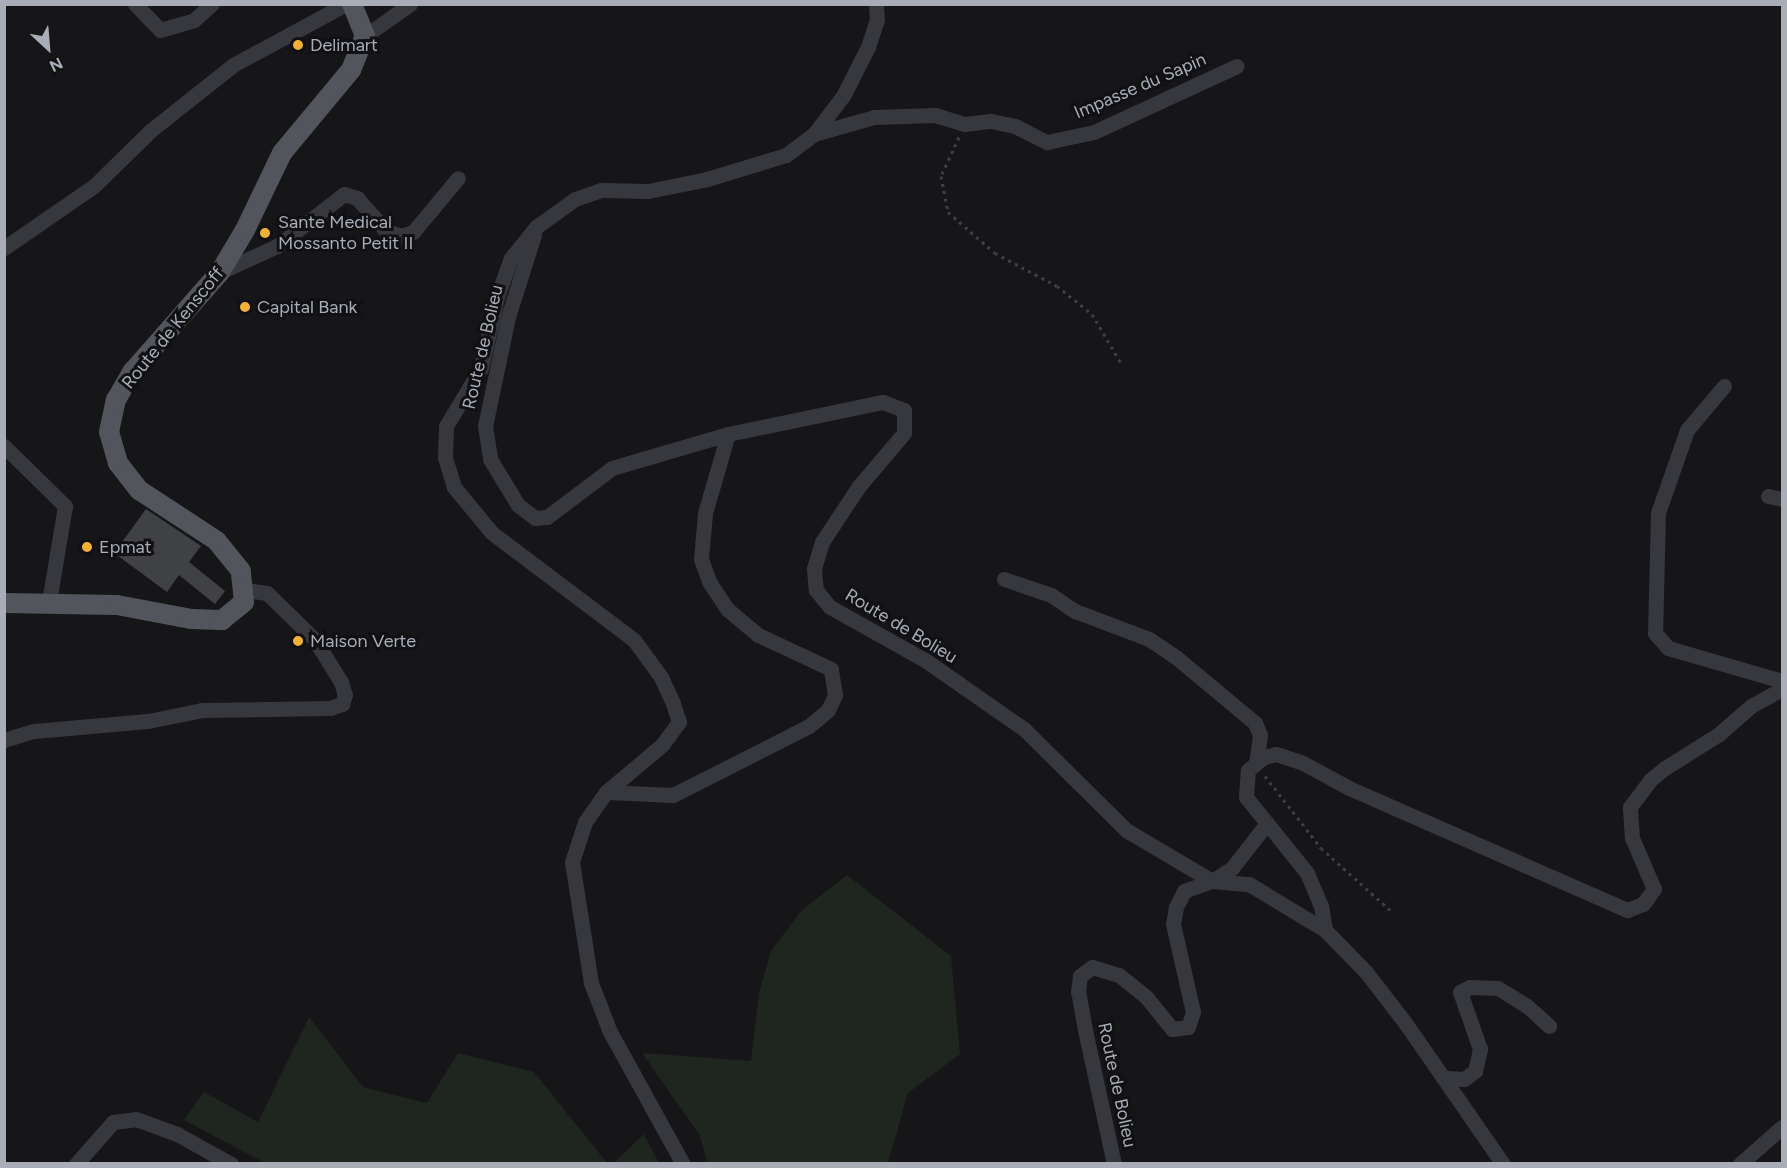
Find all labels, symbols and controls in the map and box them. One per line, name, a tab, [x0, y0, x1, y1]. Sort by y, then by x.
north arrow	[18, 18, 78, 78]
place label: Delimart	[310, 34, 378, 56]
marker: Delimart	[291, 38, 305, 52]
street label: Impasse du Sapin	[1071, 48, 1209, 124]
text: N	[46, 53, 66, 76]
place label: Sante Medical Mossanto Petit II	[278, 212, 413, 254]
marker: Sante Medical Mossanto Petit II	[256, 224, 274, 242]
street label: Route de Kenscoff	[117, 263, 229, 393]
street label: Route de Bolieu	[458, 283, 508, 411]
place label: Capital Bank	[257, 296, 357, 318]
marker: Capital Bank	[238, 300, 252, 314]
place label: Epmat	[99, 536, 152, 558]
marker: Epmat	[80, 540, 94, 554]
street label: Route de Bolieu	[841, 584, 961, 668]
place label: Maison Verte	[310, 630, 416, 652]
marker: Maison Verte	[291, 634, 305, 648]
street label: Route de Bolieu	[1093, 1021, 1141, 1149]

